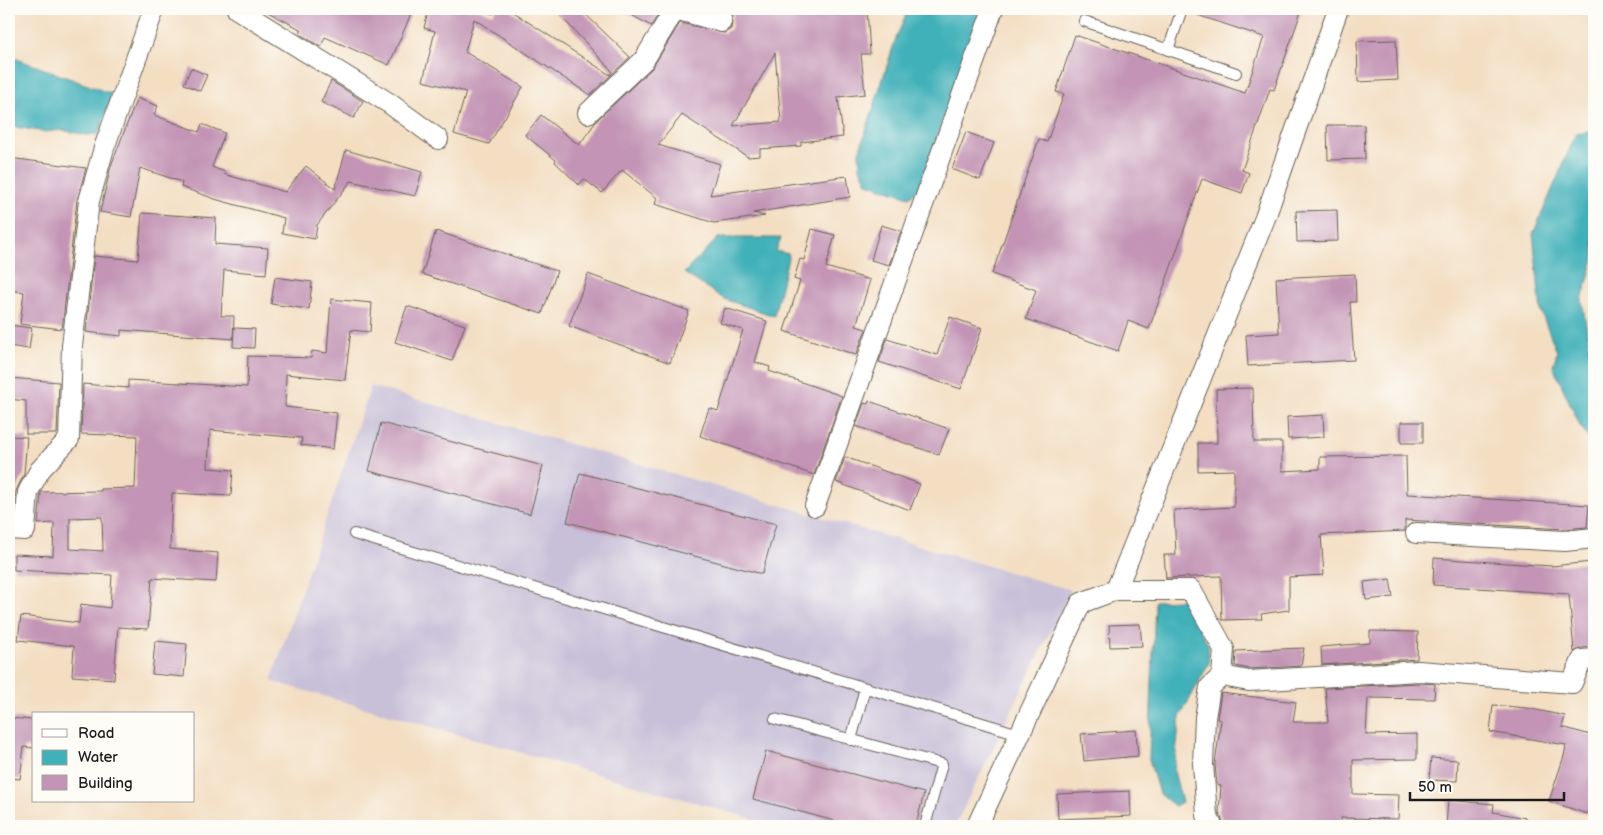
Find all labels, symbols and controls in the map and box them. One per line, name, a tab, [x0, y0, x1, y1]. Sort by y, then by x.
legend	[32, 712, 195, 802]
text: Road	[78, 724, 114, 743]
text: Water	[78, 748, 118, 767]
scale bar	[1410, 770, 1564, 802]
text: Building	[78, 774, 133, 793]
text: 50 m	[1418, 778, 1452, 797]

